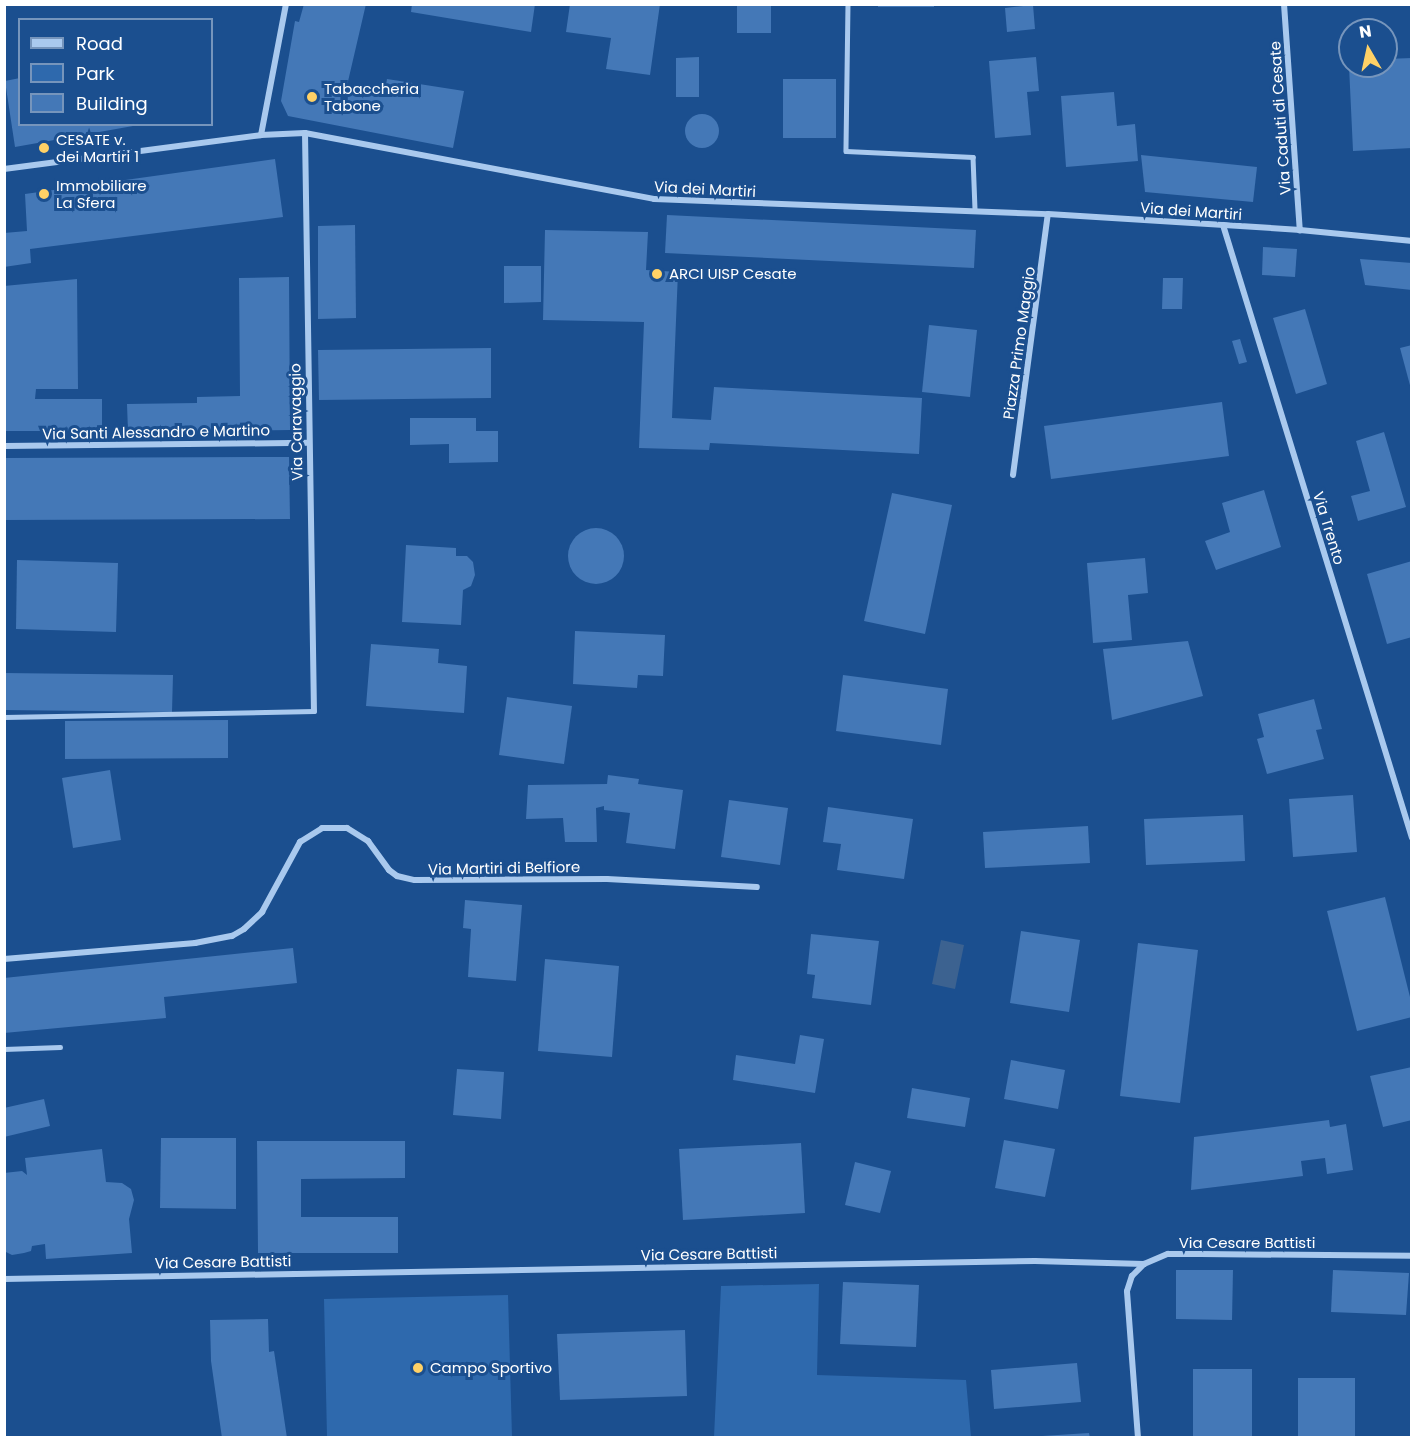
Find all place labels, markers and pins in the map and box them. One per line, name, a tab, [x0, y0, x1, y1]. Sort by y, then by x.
place label: Tabaccheria Tabone	[324, 79, 419, 114]
marker: Tabaccheria Tabone	[305, 90, 319, 104]
place label: CESATE v. dei Martiri 1	[56, 130, 139, 165]
marker: CESATE v. dei Martiri 1	[37, 141, 51, 155]
place label: Immobiliare La Sfera	[56, 176, 146, 211]
marker: Immobiliare La Sfera	[37, 187, 51, 201]
place label: ARCI UISP Cesate	[669, 265, 796, 283]
marker: ARCI UISP Cesate	[650, 267, 664, 281]
place label: Campo Sportivo	[430, 1359, 552, 1377]
marker: Campo Sportivo	[411, 1361, 425, 1375]

